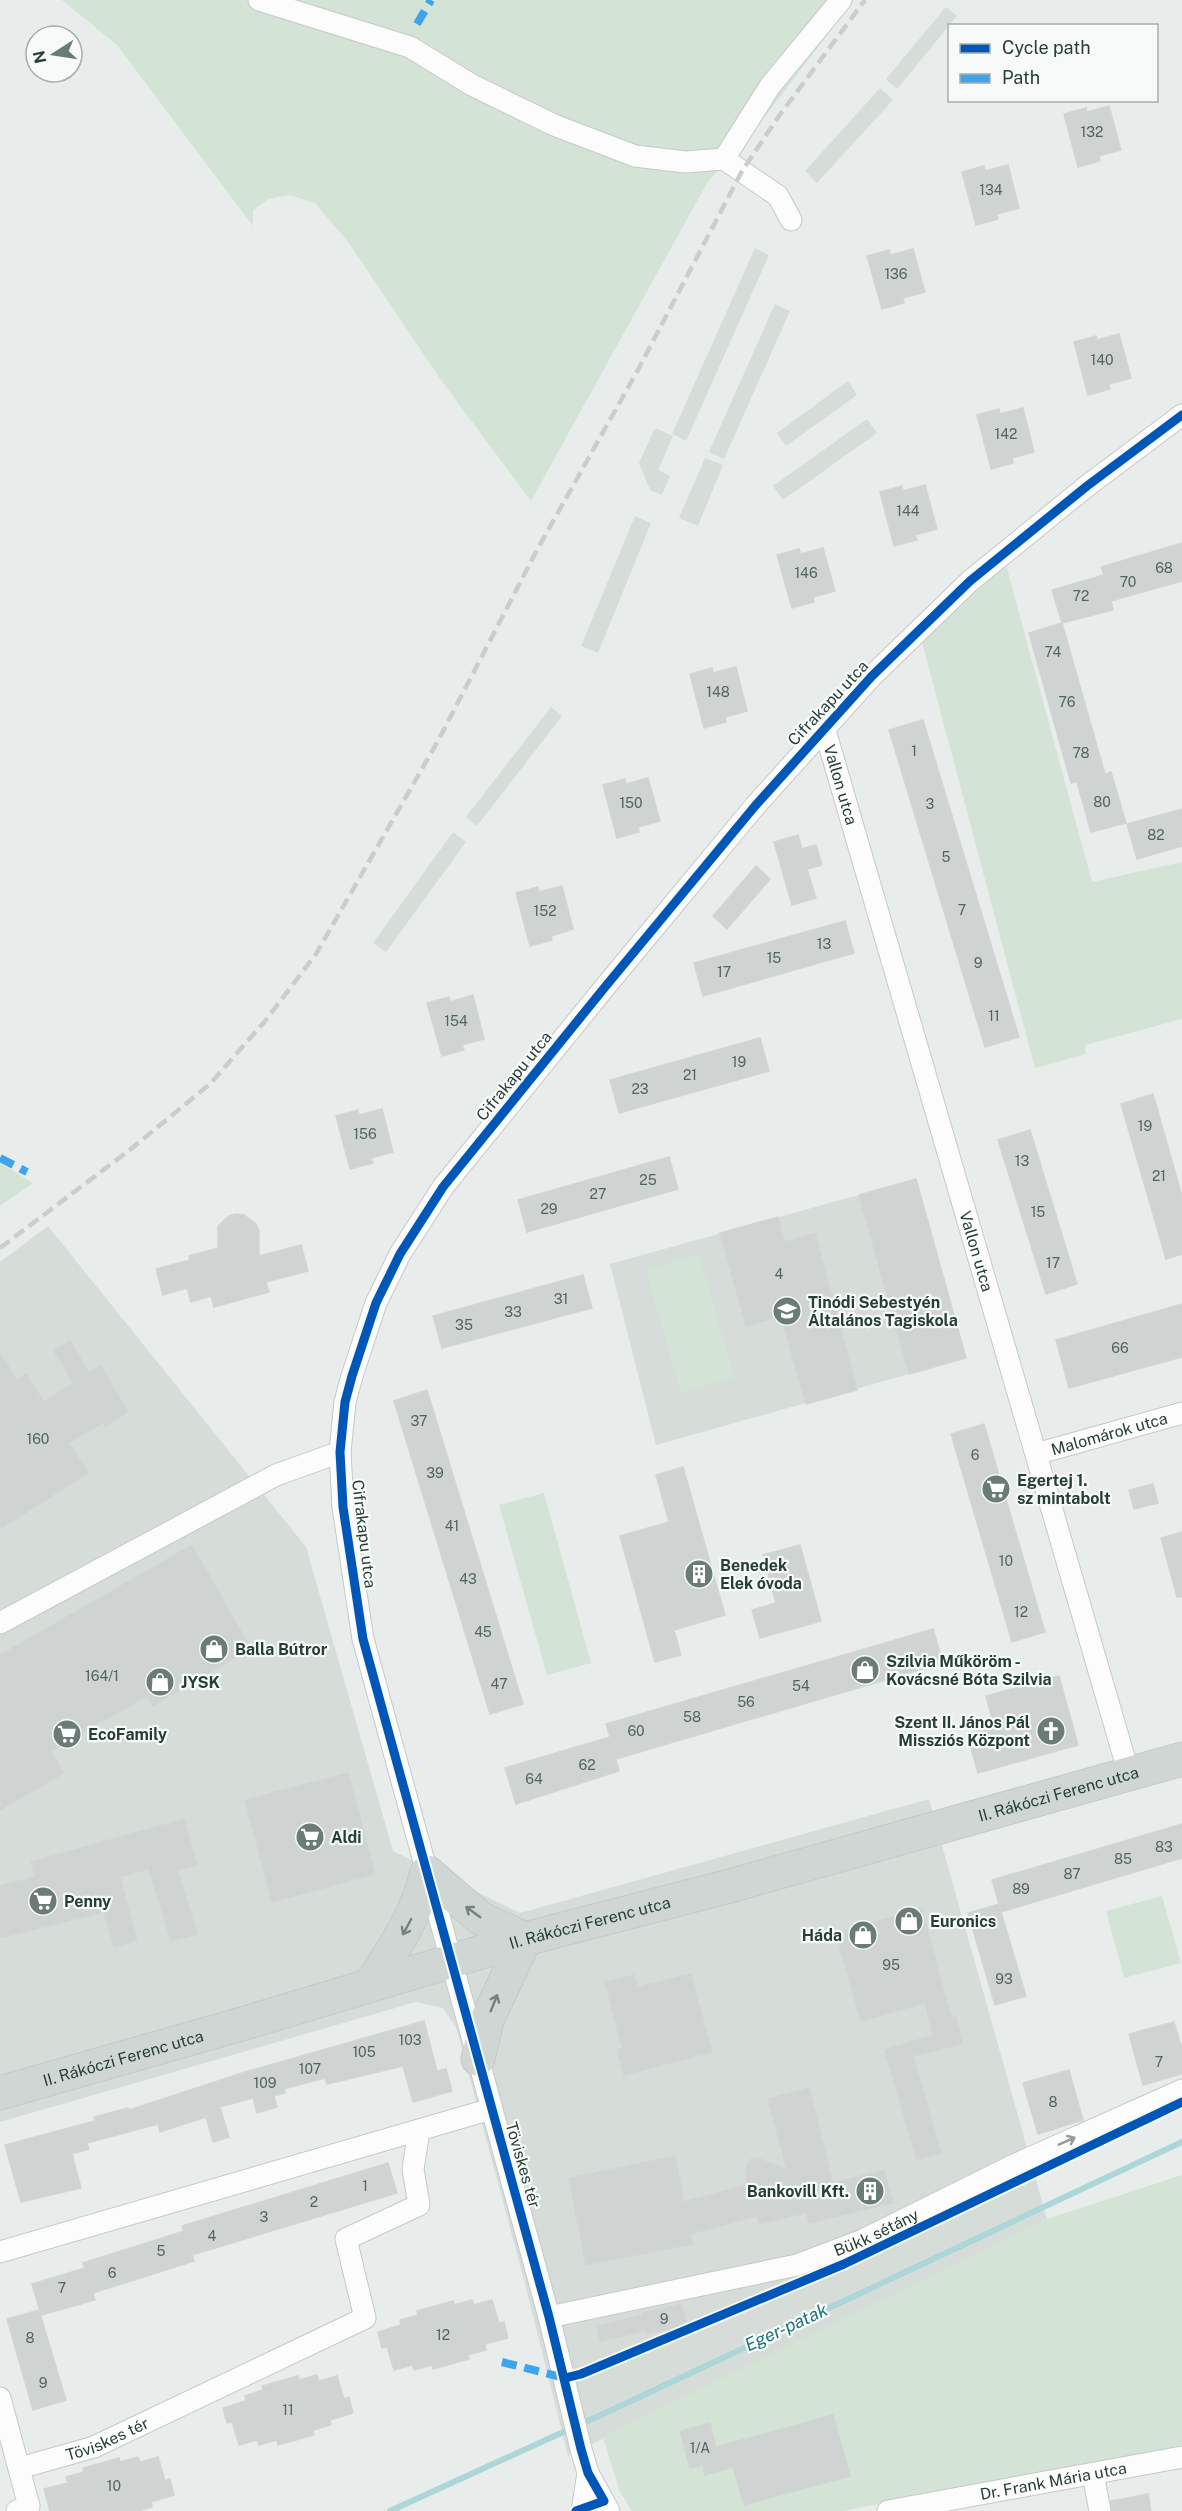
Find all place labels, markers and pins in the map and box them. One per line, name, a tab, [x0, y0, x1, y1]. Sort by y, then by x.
place label: Tinódi Sebestyén Általános Tagiskola	[808, 1293, 958, 1330]
school or university icon: Tinódi Sebestyén Általános Tagiskola	[771, 1295, 803, 1327]
place label: Egertej 1. sz mintabolt	[1017, 1471, 1111, 1508]
supermarket icon: Egertej 1. sz mintabolt	[980, 1473, 1012, 1505]
place label: Benedek Elek óvoda	[720, 1556, 802, 1593]
building icon: Benedek Elek óvoda	[683, 1558, 715, 1590]
shop icon: Balla Bútror	[198, 1633, 230, 1665]
place label: Balla Bútror	[235, 1640, 328, 1659]
place label: Szilvia Műköröm - Kovácsné Bóta Szilvia	[886, 1652, 1052, 1689]
shop icon: Szilvia Műköröm - Kovácsné Bóta Szilvia	[849, 1654, 881, 1686]
shop icon: JYSK	[144, 1666, 176, 1698]
place label: JYSK	[181, 1673, 220, 1692]
place label: Szent II. János Pál Missziós Központ	[894, 1713, 1030, 1750]
church icon: Szent II. János Pál Missziós Központ	[1035, 1715, 1067, 1747]
supermarket icon: EcoFamily	[51, 1718, 83, 1750]
place label: EcoFamily	[88, 1725, 167, 1744]
supermarket icon: Aldi	[294, 1821, 326, 1853]
place label: Aldi	[331, 1828, 361, 1847]
supermarket icon: Penny	[27, 1885, 59, 1917]
place label: Penny	[64, 1892, 111, 1911]
shop icon: Euronics	[893, 1905, 925, 1937]
place label: Euronics	[930, 1912, 996, 1931]
shop icon: Háda	[847, 1919, 879, 1951]
place label: Háda	[802, 1926, 842, 1945]
building icon: Bankovill Kft.	[854, 2175, 886, 2207]
place label: Bankovill Kft.	[747, 2182, 849, 2201]

